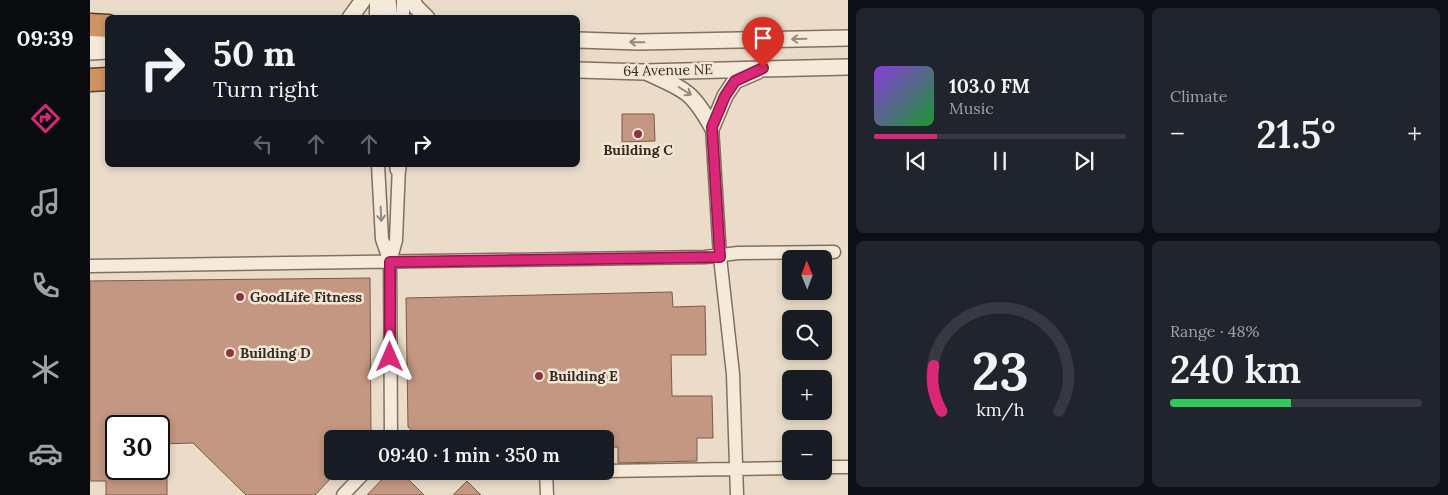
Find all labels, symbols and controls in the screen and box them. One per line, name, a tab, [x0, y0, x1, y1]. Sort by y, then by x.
pin	[742, 17, 784, 68]
text: 09:39	[16, 24, 74, 52]
icon: arrive	[749, 24, 777, 52]
text: 50 m	[213, 31, 296, 76]
one-way arrow	[792, 34, 808, 44]
icon: right	[130, 35, 195, 100]
one-way arrow	[629, 37, 646, 47]
street label: 64 Avenue NE	[623, 60, 713, 80]
text: 103.0 FM	[949, 74, 1030, 98]
text: Turn right	[213, 75, 318, 103]
text: Climate	[1170, 86, 1227, 106]
one-way arrow	[677, 87, 691, 97]
text: Music	[949, 98, 994, 118]
icon: directions	[28, 101, 63, 136]
text: 21.5°	[1256, 110, 1336, 158]
text: −	[1170, 116, 1185, 152]
text: +	[1407, 116, 1422, 152]
marker: Building C	[632, 128, 644, 140]
icon: left	[249, 130, 277, 158]
icon: ahead	[302, 130, 330, 158]
icon: ahead	[355, 130, 383, 158]
icon: right	[408, 130, 436, 158]
place label: Building C	[603, 141, 673, 159]
icon: previous	[902, 147, 930, 175]
icon: pause	[986, 147, 1014, 175]
icon: next	[1070, 147, 1098, 175]
icon: music	[28, 185, 63, 220]
one-way arrow	[376, 205, 385, 221]
north arrow	[782, 250, 832, 300]
map controls	[782, 250, 832, 480]
icon: phone	[28, 268, 63, 303]
place label: GoodLife Fitness	[250, 288, 362, 306]
marker: GoodLife Fitness	[234, 291, 246, 303]
button: search	[782, 310, 832, 360]
text: Range · 48%	[1170, 321, 1259, 341]
position arrow	[363, 330, 415, 382]
text: 23	[972, 338, 1028, 404]
place label: Building D	[240, 344, 311, 362]
text: 240 km	[1170, 345, 1301, 393]
marker: Building D	[224, 347, 236, 359]
icon: climate	[28, 352, 63, 387]
place label: Building E	[549, 367, 618, 385]
marker: Building E	[533, 370, 545, 382]
button: +	[782, 370, 832, 420]
text: km/h	[976, 398, 1024, 421]
speed limit sign: 30	[105, 415, 170, 480]
button: −	[782, 430, 832, 480]
icon: car	[28, 436, 63, 471]
text: 09:40 · 1 min · 350 m	[378, 443, 560, 467]

